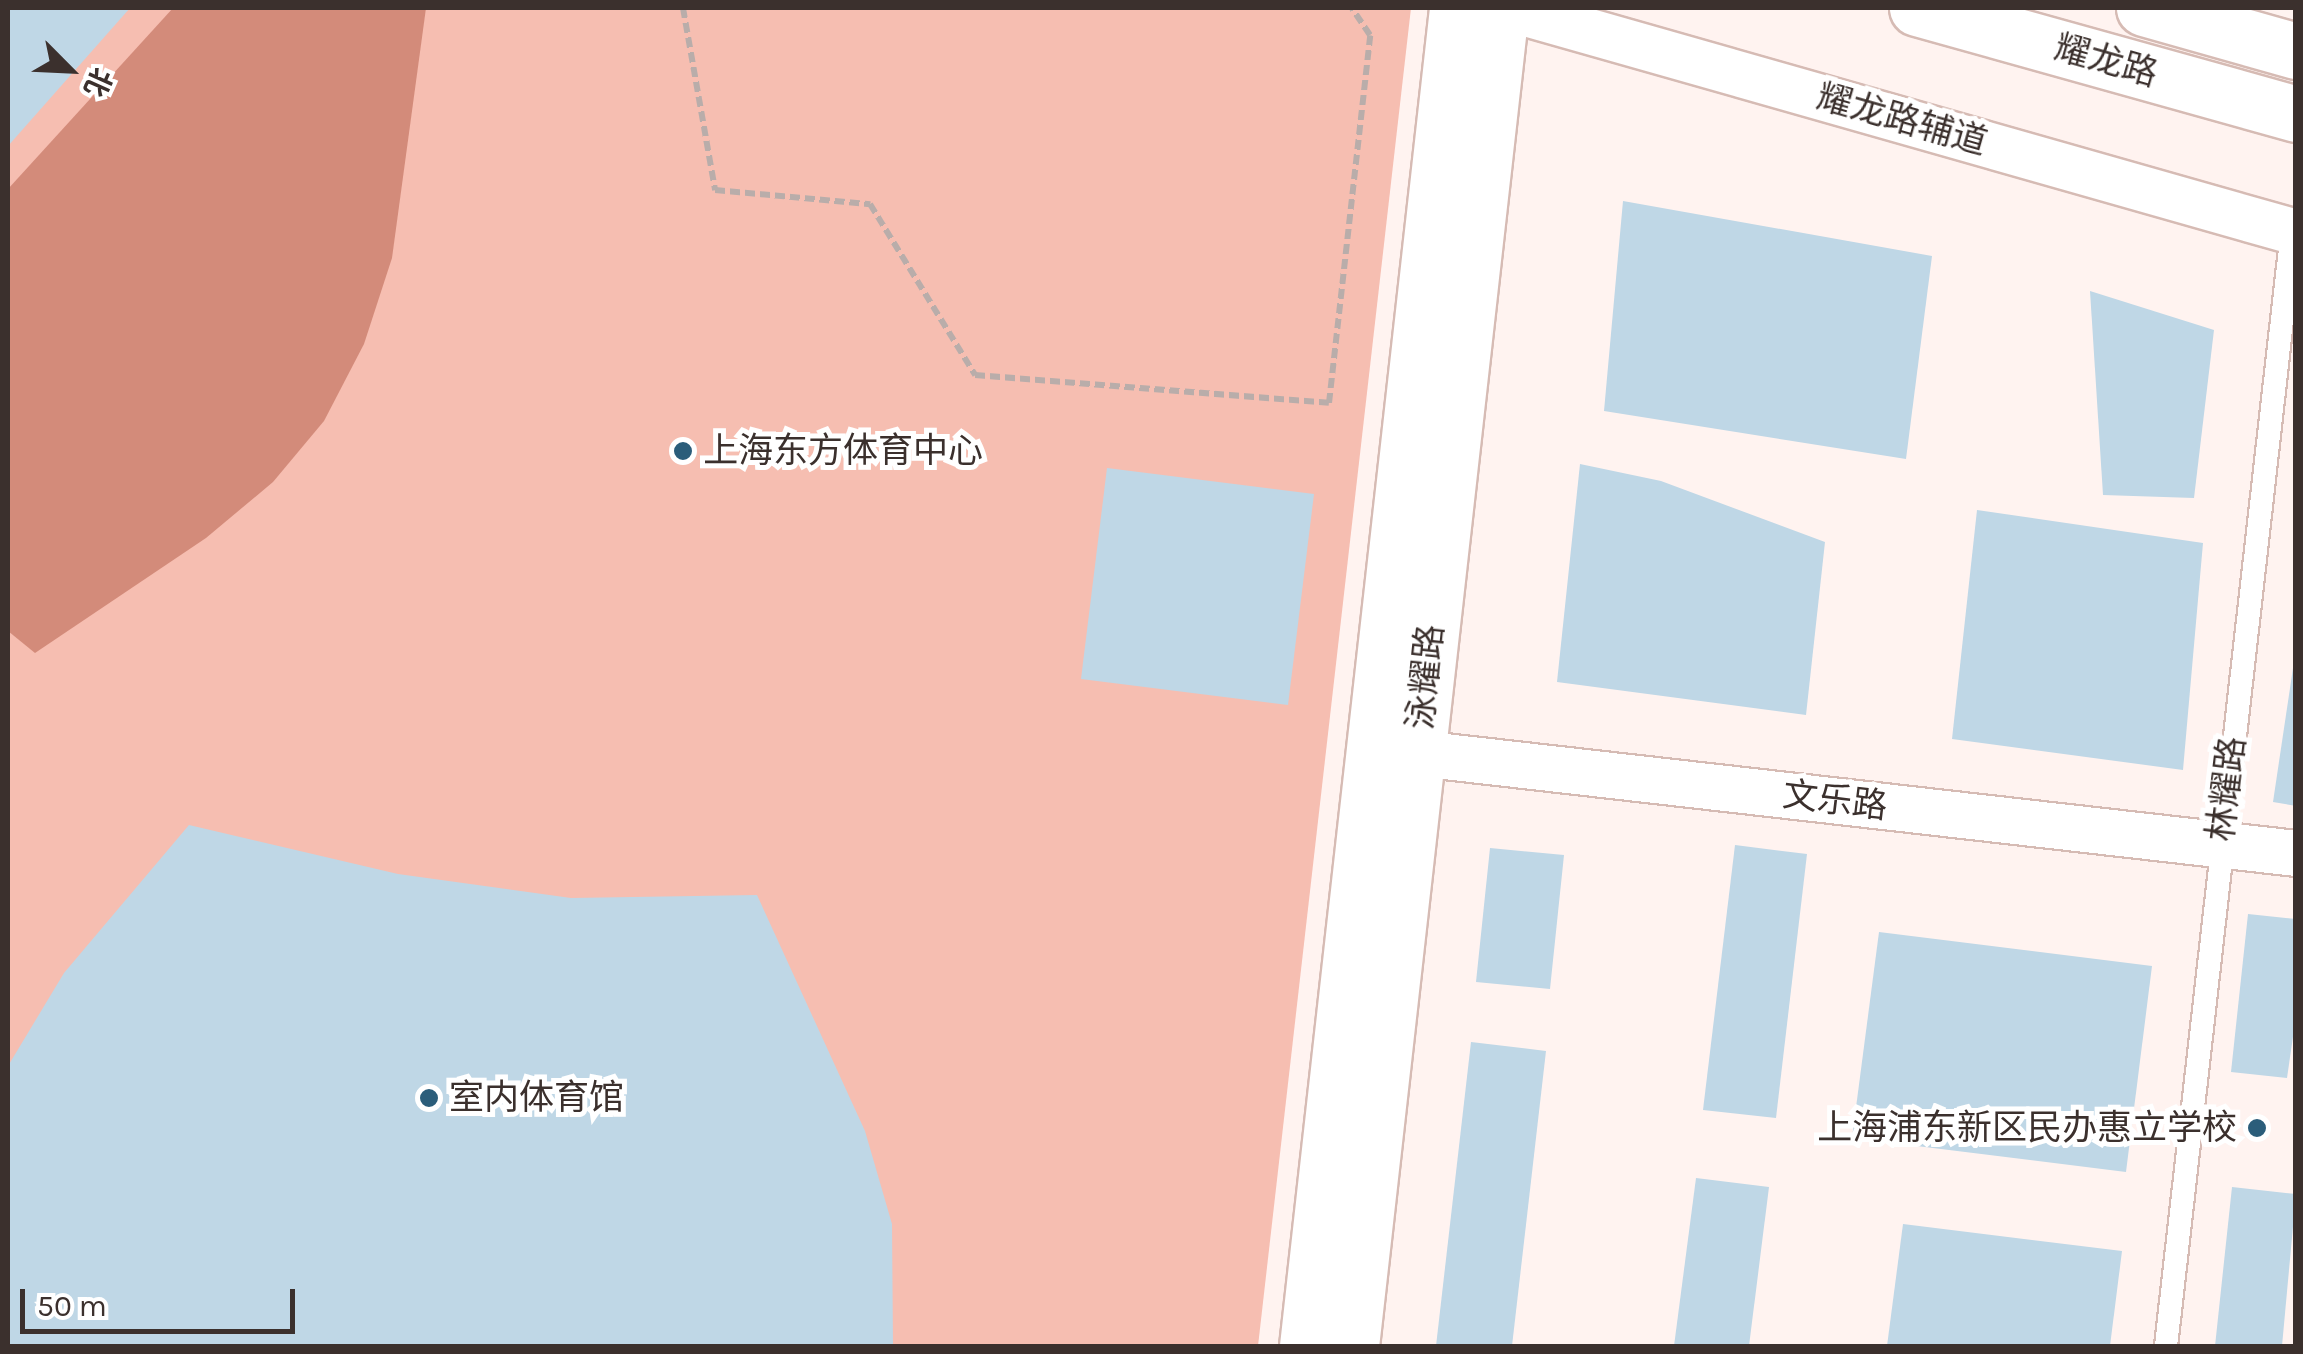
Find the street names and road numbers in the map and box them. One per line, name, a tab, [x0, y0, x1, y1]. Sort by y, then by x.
street label: 耀龙路	[2050, 26, 2162, 96]
street label: 耀龙路辅道	[1812, 76, 1992, 164]
street label: 泳耀路	[1400, 623, 1452, 731]
street label: 林耀路	[2200, 734, 2254, 844]
street label: 文乐路	[1780, 774, 1890, 828]

